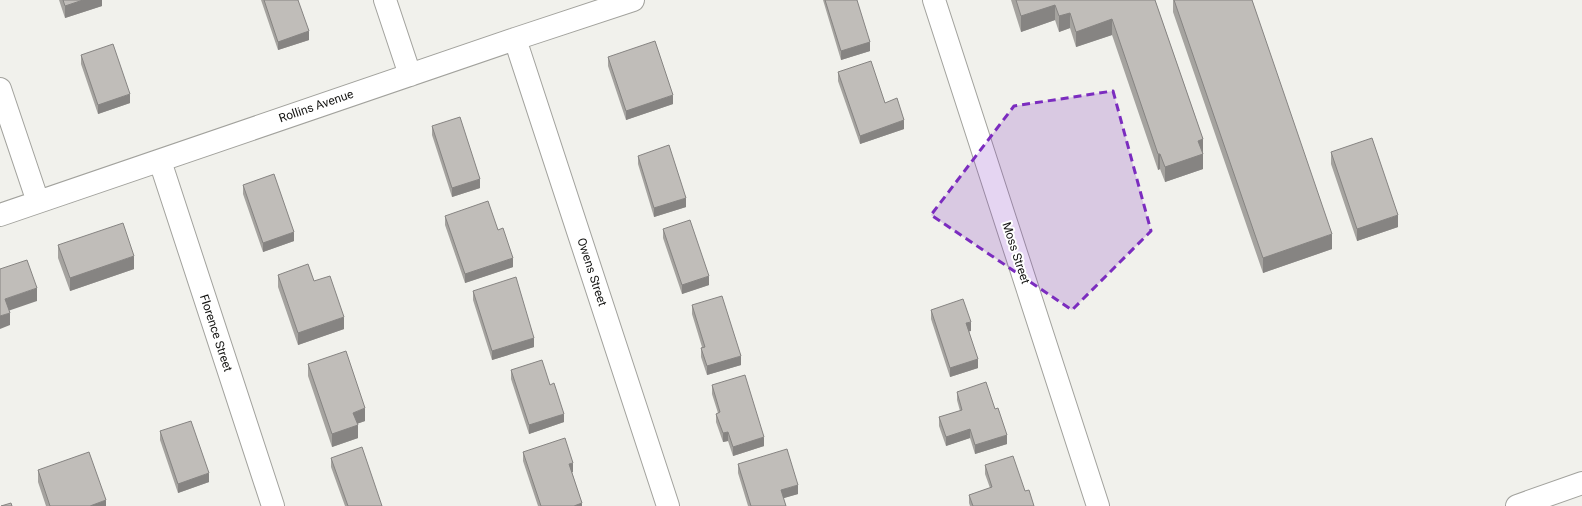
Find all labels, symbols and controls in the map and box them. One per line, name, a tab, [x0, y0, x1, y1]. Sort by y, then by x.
street label: Rollins Avenue	[277, 87, 355, 125]
street label: Moss Street	[999, 220, 1033, 286]
street label: Owens Street	[574, 236, 610, 308]
street label: Florence Street	[197, 292, 235, 374]

